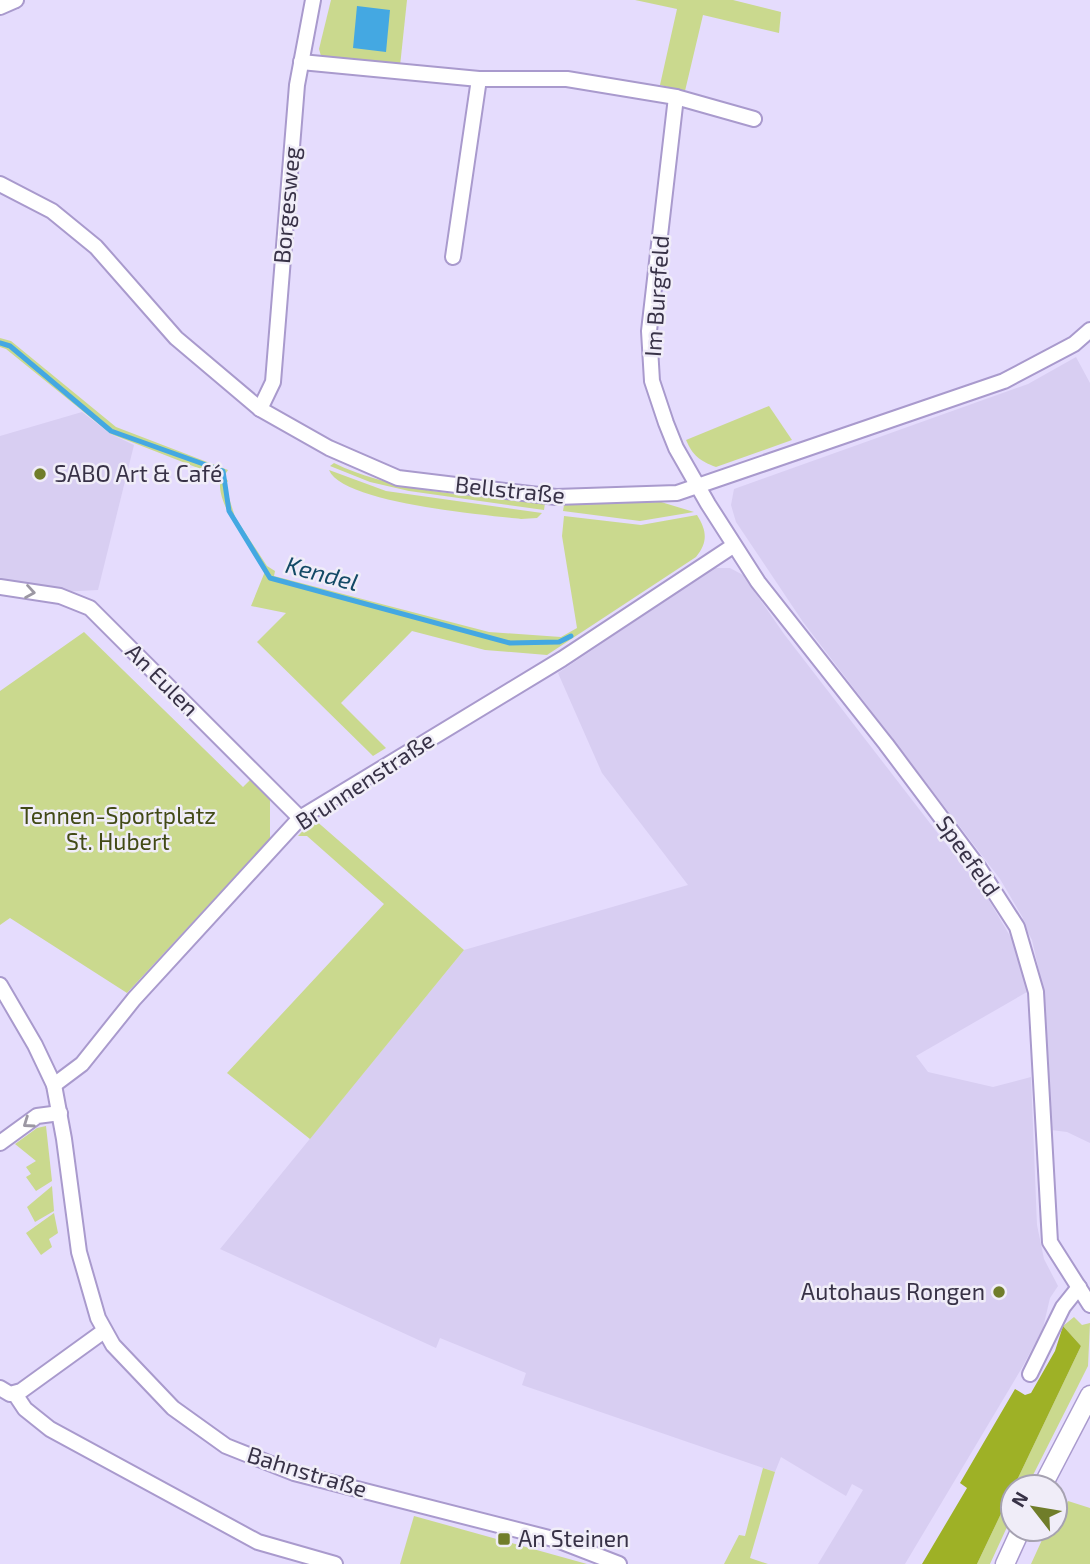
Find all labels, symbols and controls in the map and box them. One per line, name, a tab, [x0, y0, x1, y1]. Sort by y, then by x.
street label: Borgesweg	[267, 145, 305, 265]
street label: Im Burgfeld	[638, 234, 674, 358]
place label: SABO Art & Café	[54, 459, 222, 487]
marker: SABO Art & Café	[32, 466, 48, 482]
street label: Bellstraße	[454, 469, 566, 509]
water label: Kendel	[283, 549, 362, 596]
one-way arrow	[24, 584, 36, 599]
street label: An Eulen	[121, 637, 205, 721]
street label: Brunnenstraße	[290, 725, 439, 835]
park label: Tennen-Sportplatz St. Hubert	[20, 801, 216, 855]
street label: Speefeld	[931, 810, 1007, 901]
one-way arrow	[23, 1115, 36, 1127]
place label: Autohaus Rongen	[801, 1277, 985, 1305]
marker: Autohaus Rongen	[991, 1284, 1007, 1300]
street label: Bahnstraße	[244, 1440, 371, 1503]
north arrow	[999, 1473, 1069, 1543]
text: N	[1006, 1487, 1032, 1511]
place label: An Steinen	[518, 1524, 629, 1552]
marker: An Steinen	[496, 1531, 512, 1547]

